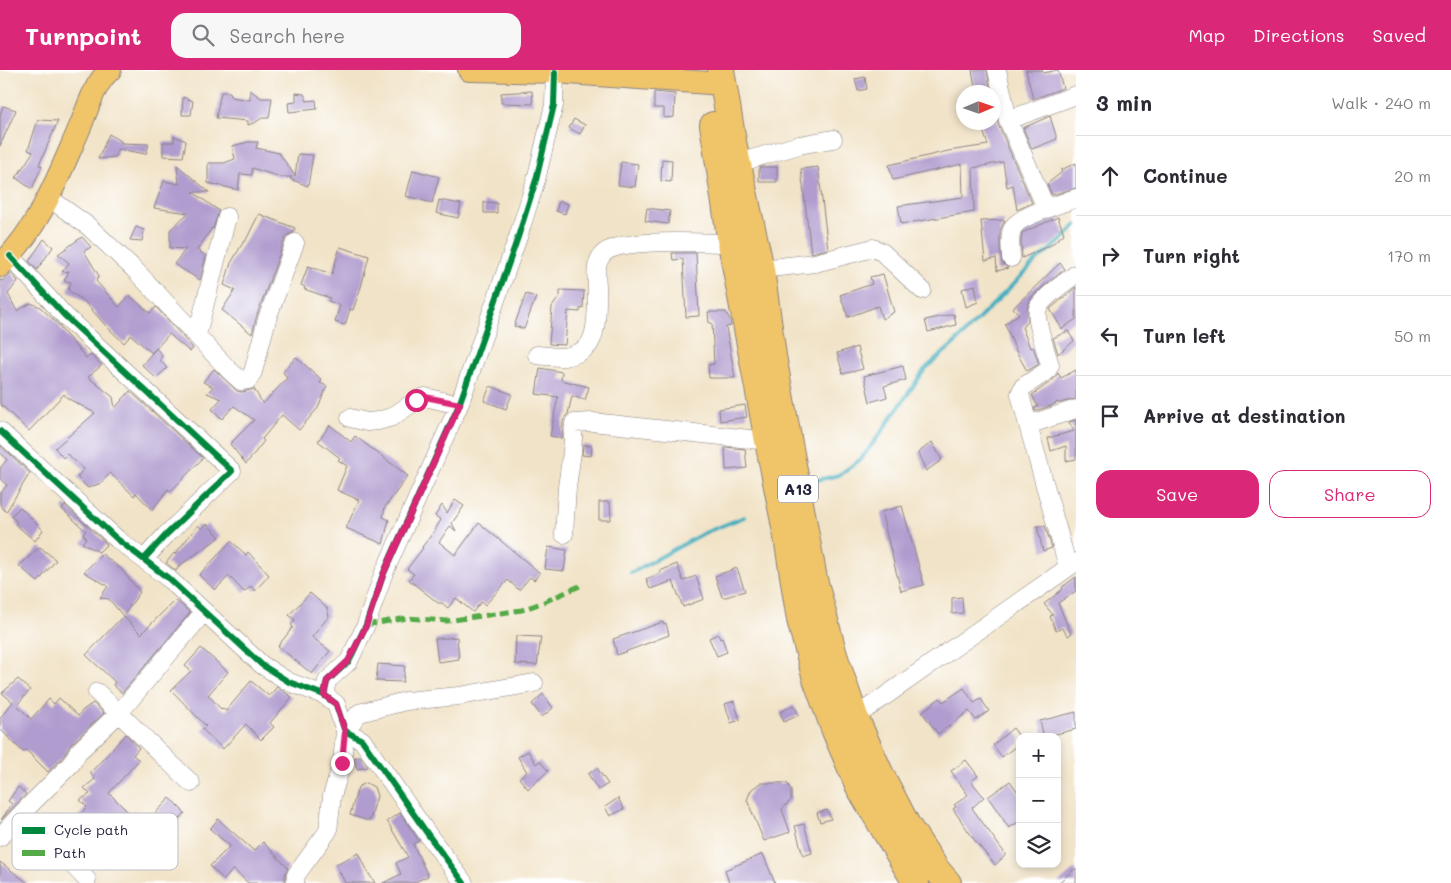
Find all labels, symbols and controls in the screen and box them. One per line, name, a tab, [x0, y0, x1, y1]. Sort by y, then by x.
search box	[171, 13, 521, 58]
text: Turnpoint	[25, 20, 141, 51]
icon: search	[189, 21, 217, 49]
text: Search here	[229, 23, 345, 48]
text: Map	[1188, 23, 1225, 47]
text: Directions	[1253, 23, 1345, 47]
text: Saved	[1373, 23, 1426, 47]
north arrow	[956, 85, 1001, 130]
text: 3 min	[1096, 89, 1152, 116]
text: Walk · 240 m	[1331, 92, 1431, 113]
icon: ahead	[1096, 162, 1124, 190]
text: Continue	[1143, 163, 1228, 188]
text: 20 m	[1394, 165, 1431, 186]
icon: right	[1096, 242, 1124, 270]
text: Turn right	[1143, 243, 1240, 268]
text: 170 m	[1387, 245, 1431, 266]
icon: left	[1096, 322, 1124, 350]
text: Turn left	[1143, 323, 1226, 348]
text: 50 m	[1394, 325, 1431, 346]
route start	[405, 389, 428, 412]
icon: arrive	[1096, 402, 1124, 430]
text: Arrive at destination	[1143, 403, 1346, 428]
button: Save	[1096, 470, 1259, 518]
button: Share	[1269, 470, 1431, 518]
road number: A13	[778, 476, 818, 502]
map controls	[1016, 733, 1061, 868]
button: +	[1016, 733, 1061, 778]
route end	[331, 752, 354, 775]
button: −	[1016, 778, 1061, 823]
legend	[12, 813, 178, 870]
text: Cycle path	[54, 820, 128, 839]
button: layers	[1016, 823, 1061, 868]
text: Path	[54, 843, 85, 862]

